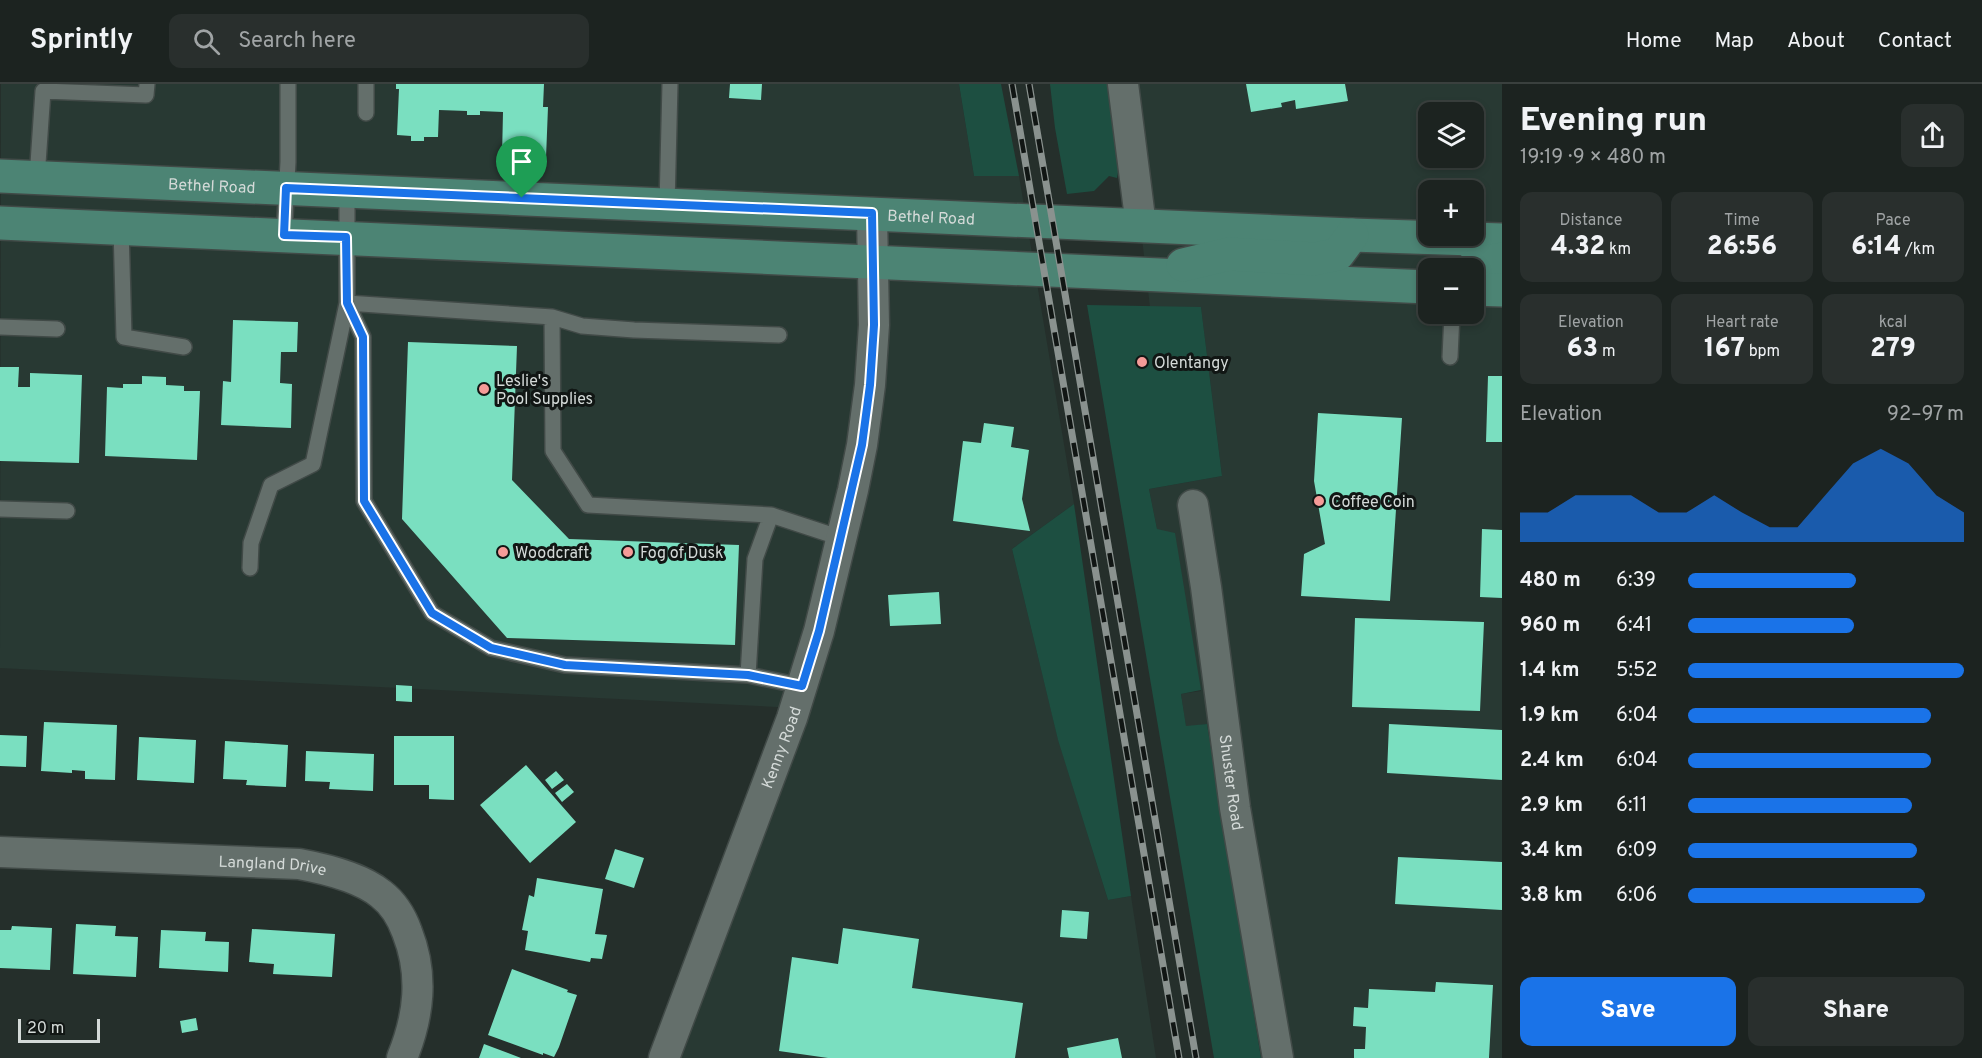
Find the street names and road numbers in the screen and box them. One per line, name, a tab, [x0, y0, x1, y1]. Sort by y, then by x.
street label: Bethel Road	[167, 175, 256, 199]
street label: Bethel Road	[887, 207, 975, 231]
street label: Kenny Road	[758, 704, 807, 792]
street label: Shuster Road	[1213, 733, 1247, 832]
street label: Langland Drive	[218, 853, 328, 882]

